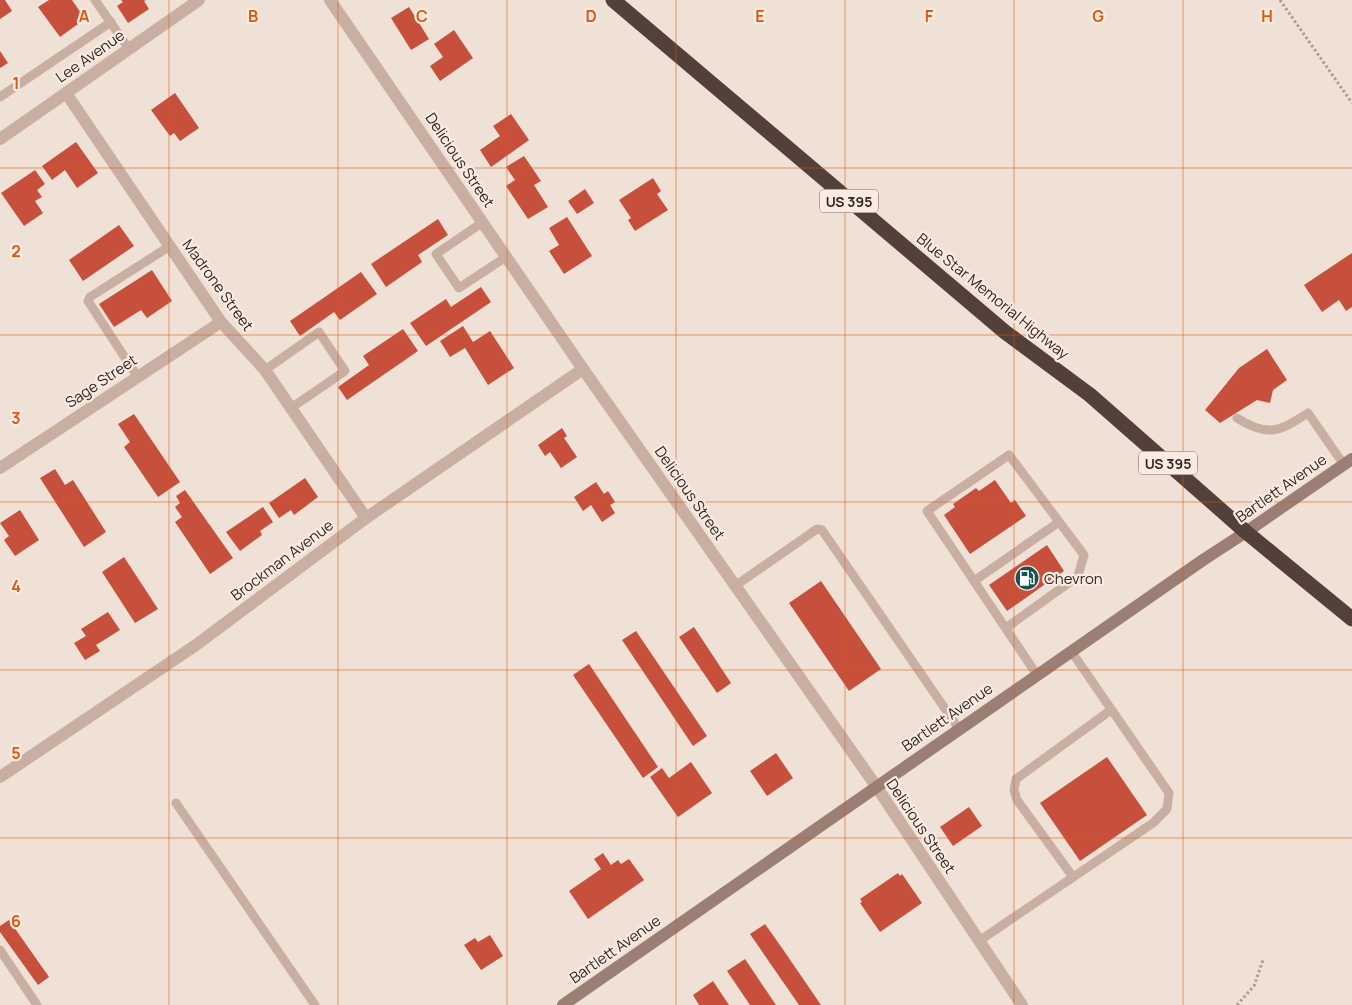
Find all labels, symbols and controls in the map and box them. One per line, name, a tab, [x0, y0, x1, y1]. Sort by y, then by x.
text: A	[79, 5, 90, 27]
text: B	[248, 5, 258, 27]
text: C	[416, 5, 428, 27]
text: D	[585, 5, 597, 27]
text: E	[755, 5, 765, 27]
text: F	[925, 5, 934, 27]
text: G	[1092, 5, 1104, 27]
text: H	[1261, 5, 1273, 27]
street label: Lee Avenue	[51, 24, 129, 87]
text: 1	[12, 72, 20, 94]
street label: Delicious Street	[421, 108, 499, 212]
road number: US 395	[820, 190, 878, 212]
street label: Blue Star Memorial Highway	[912, 228, 1074, 364]
street label: Madrone Street	[178, 235, 258, 335]
text: 2	[11, 240, 21, 262]
street label: Sage Street	[61, 349, 141, 413]
text: 3	[11, 407, 21, 429]
street label: Delicious Street	[650, 442, 730, 544]
street label: Bartlett Avenue	[1231, 449, 1331, 527]
road number: US 395	[1139, 452, 1197, 474]
street label: Brockman Avenue	[226, 514, 338, 606]
fuel station icon: Chevron	[1014, 565, 1040, 591]
place label: Chevron	[1044, 568, 1103, 589]
text: 4	[11, 575, 21, 597]
street label: Bartlett Avenue	[897, 678, 997, 756]
text: 5	[11, 742, 21, 764]
street label: Delicious Street	[882, 774, 960, 878]
text: 6	[11, 910, 21, 932]
street label: Bartlett Avenue	[565, 910, 665, 988]

